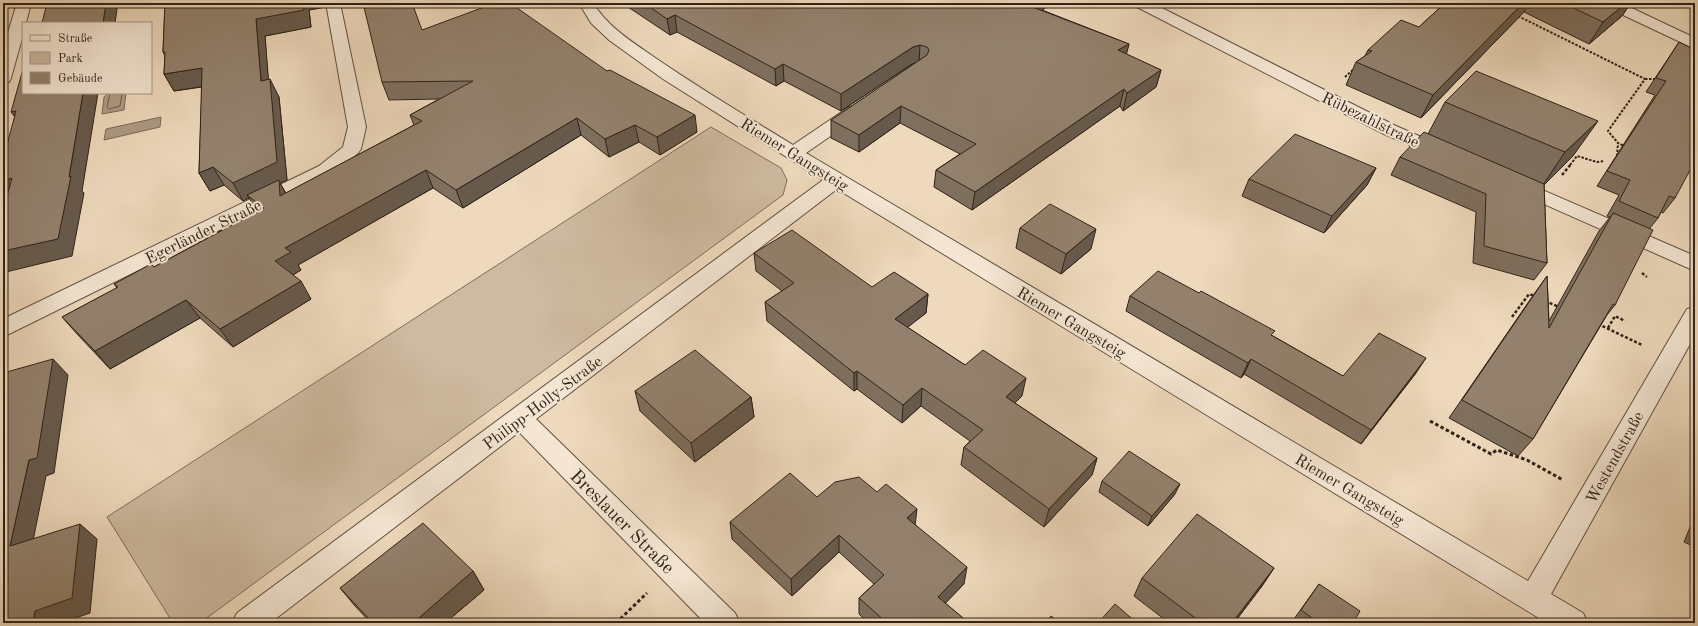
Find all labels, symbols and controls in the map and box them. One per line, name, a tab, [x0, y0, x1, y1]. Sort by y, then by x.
legend	[22, 22, 152, 94]
text: Straße	[58, 33, 93, 45]
text: Park	[58, 53, 83, 65]
text: Gebäude	[58, 73, 103, 85]
street label: Rübezahlstraße	[1319, 90, 1421, 151]
street label: Riemer Gangsteig	[737, 116, 851, 195]
street label: Egerländer Straße	[143, 198, 264, 268]
street label: Riemer Gangsteig	[1014, 285, 1128, 363]
street label: Philipp-Holly-Straße	[481, 354, 606, 453]
street label: Westendstraße	[1584, 409, 1648, 507]
street label: Riemer Gangsteig	[1292, 452, 1406, 530]
street label: Breslauer Straße	[565, 467, 677, 579]

